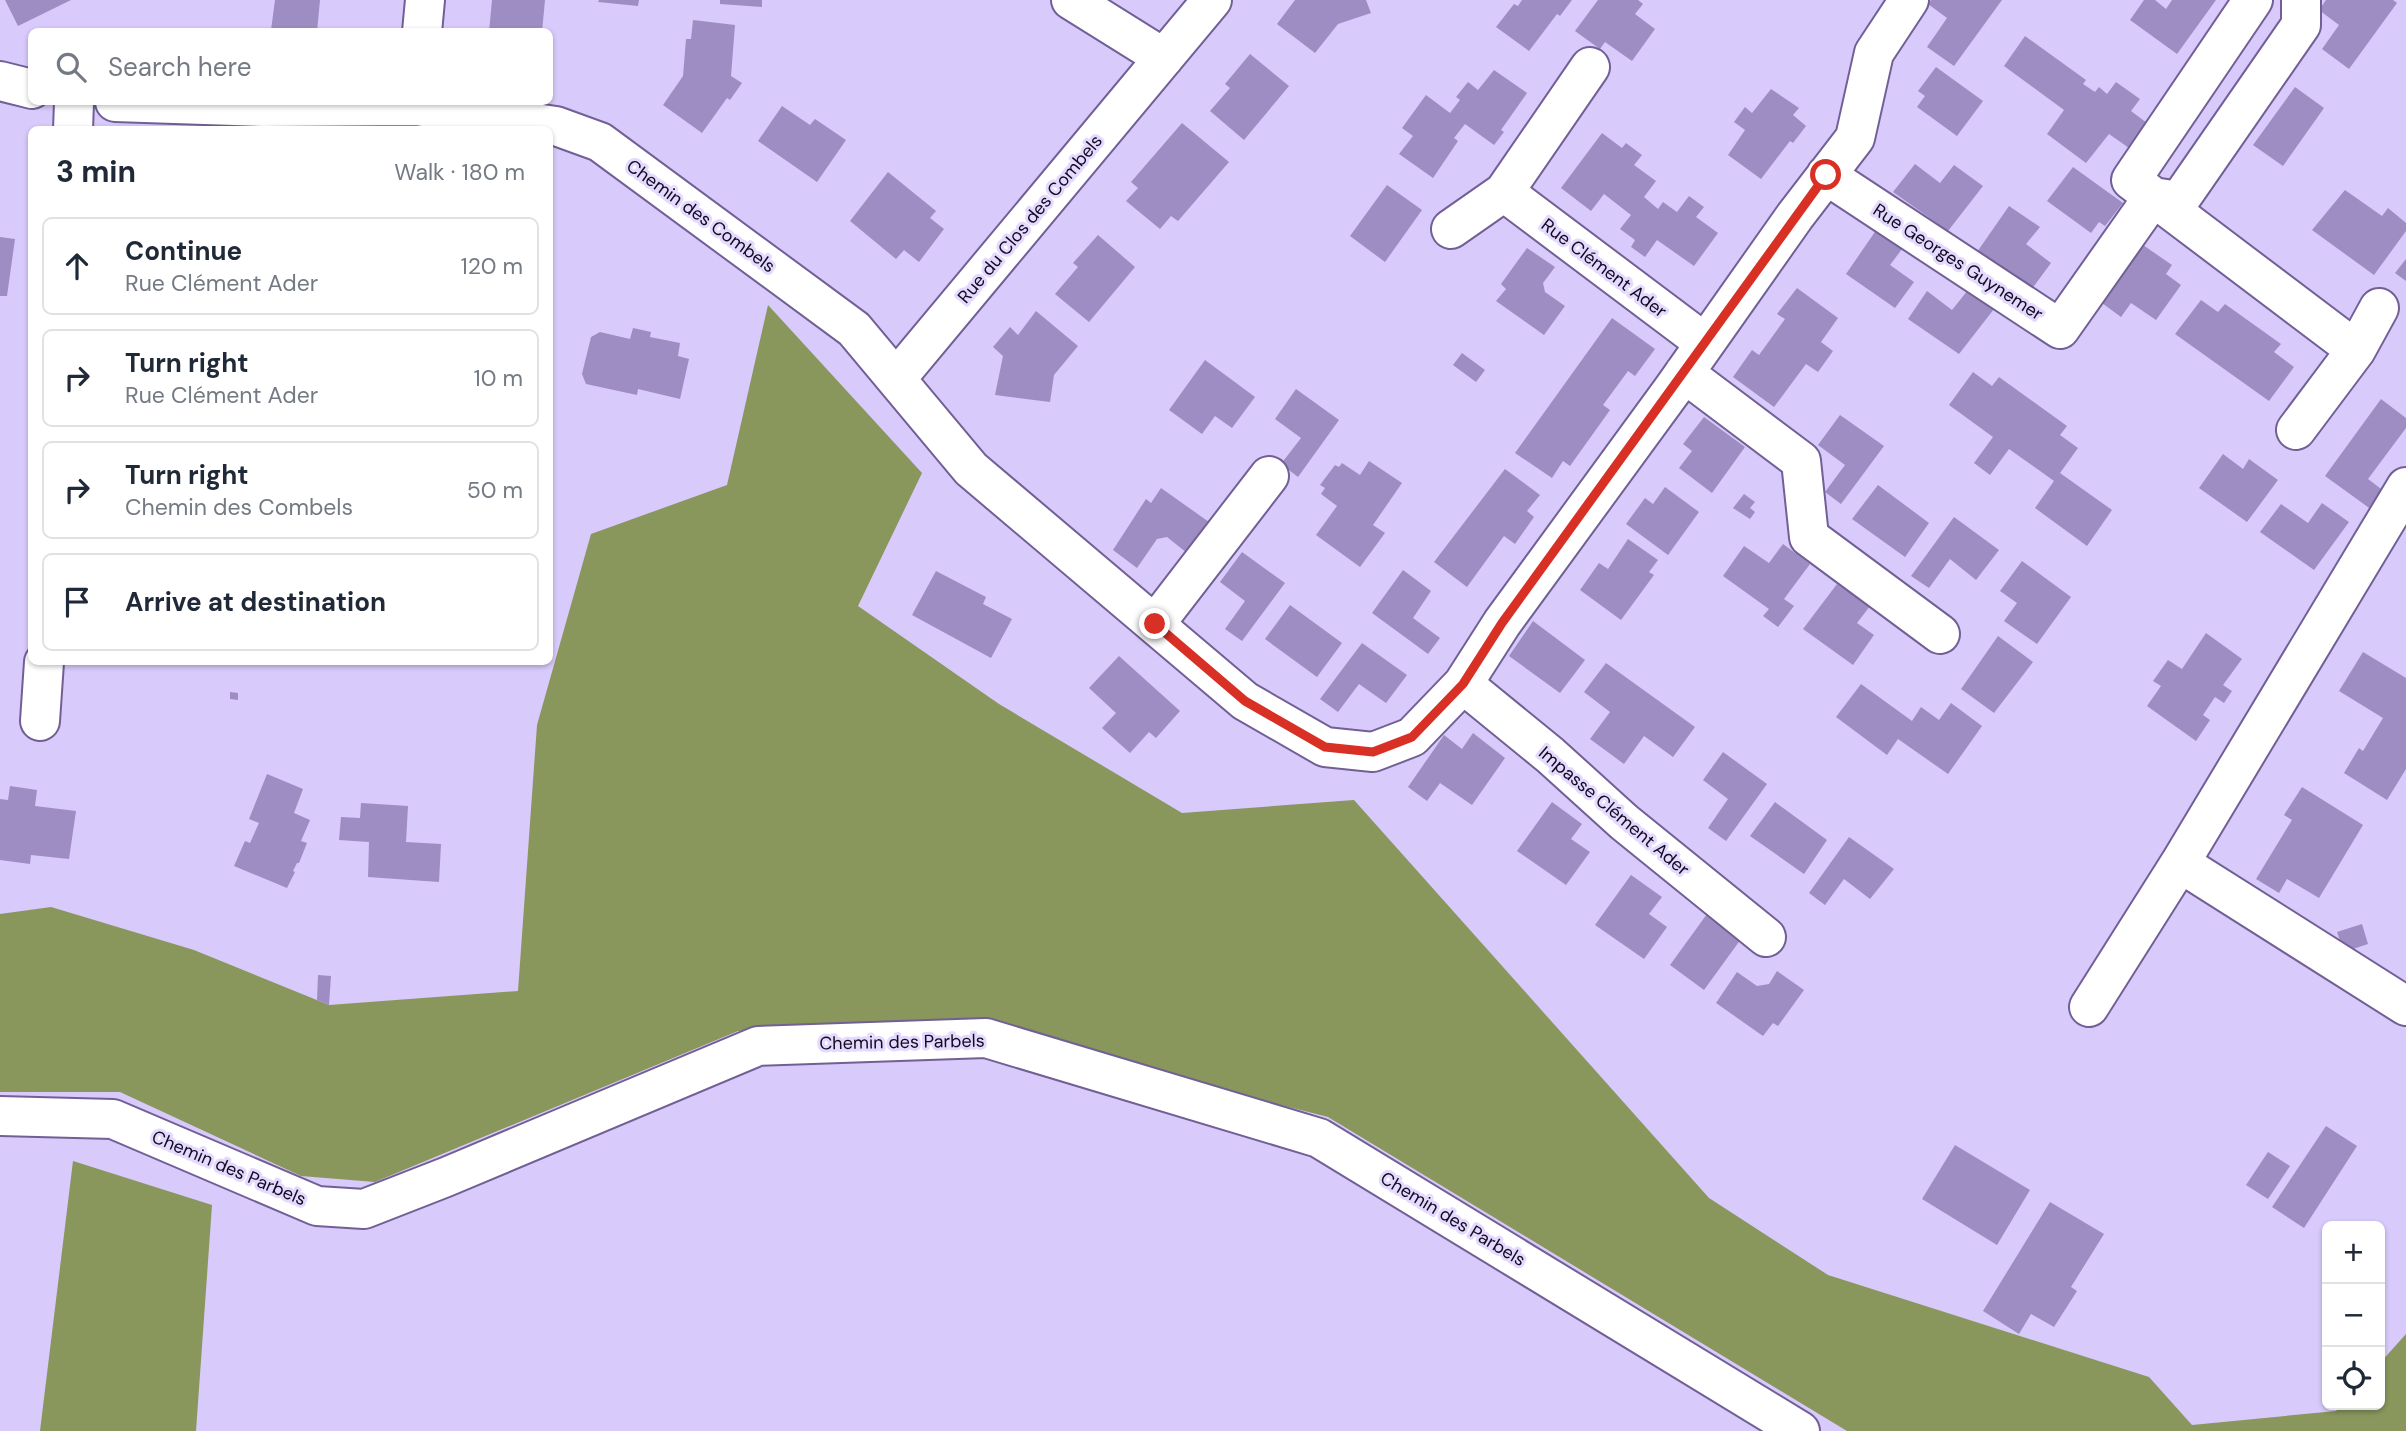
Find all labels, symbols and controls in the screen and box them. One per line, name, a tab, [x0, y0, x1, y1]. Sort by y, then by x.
search box	[28, 28, 553, 105]
icon: search	[52, 48, 90, 86]
text: Search here	[108, 50, 251, 84]
street label: Rue du Clos des Combels	[952, 130, 1108, 308]
text: 3 min	[56, 152, 136, 191]
street label: Chemin des Combels	[622, 154, 780, 278]
text: Walk · 180 m	[394, 157, 525, 187]
route start	[1810, 159, 1841, 190]
street label: Rue Georges Guynemer	[1868, 198, 2048, 326]
street label: Rue Clément Ader	[1536, 213, 1672, 323]
text: Continue	[125, 234, 242, 268]
icon: ahead	[58, 247, 96, 285]
text: 120 m	[460, 251, 523, 281]
text: Rue Clément Ader	[125, 268, 318, 298]
text: Turn right	[125, 346, 249, 380]
icon: right	[58, 359, 96, 397]
text: 10 m	[473, 363, 523, 393]
text: Rue Clément Ader	[125, 380, 318, 410]
text: Turn right	[125, 458, 249, 492]
icon: right	[58, 471, 96, 509]
text: 50 m	[467, 475, 523, 505]
text: Chemin des Combels	[125, 492, 353, 522]
icon: arrive	[58, 583, 96, 621]
text: Arrive at destination	[125, 585, 386, 619]
route end	[1139, 608, 1170, 639]
street label: Impasse Clément Ader	[1534, 741, 1695, 881]
street label: Chemin des Parbels	[819, 1029, 985, 1055]
street label: Chemin des Parbels	[148, 1125, 310, 1211]
street label: Chemin des Parbels	[1376, 1166, 1530, 1272]
map controls	[2322, 1221, 2385, 1410]
button: +	[2322, 1221, 2385, 1284]
button: −	[2322, 1284, 2385, 1347]
button: locate	[2322, 1347, 2385, 1410]

